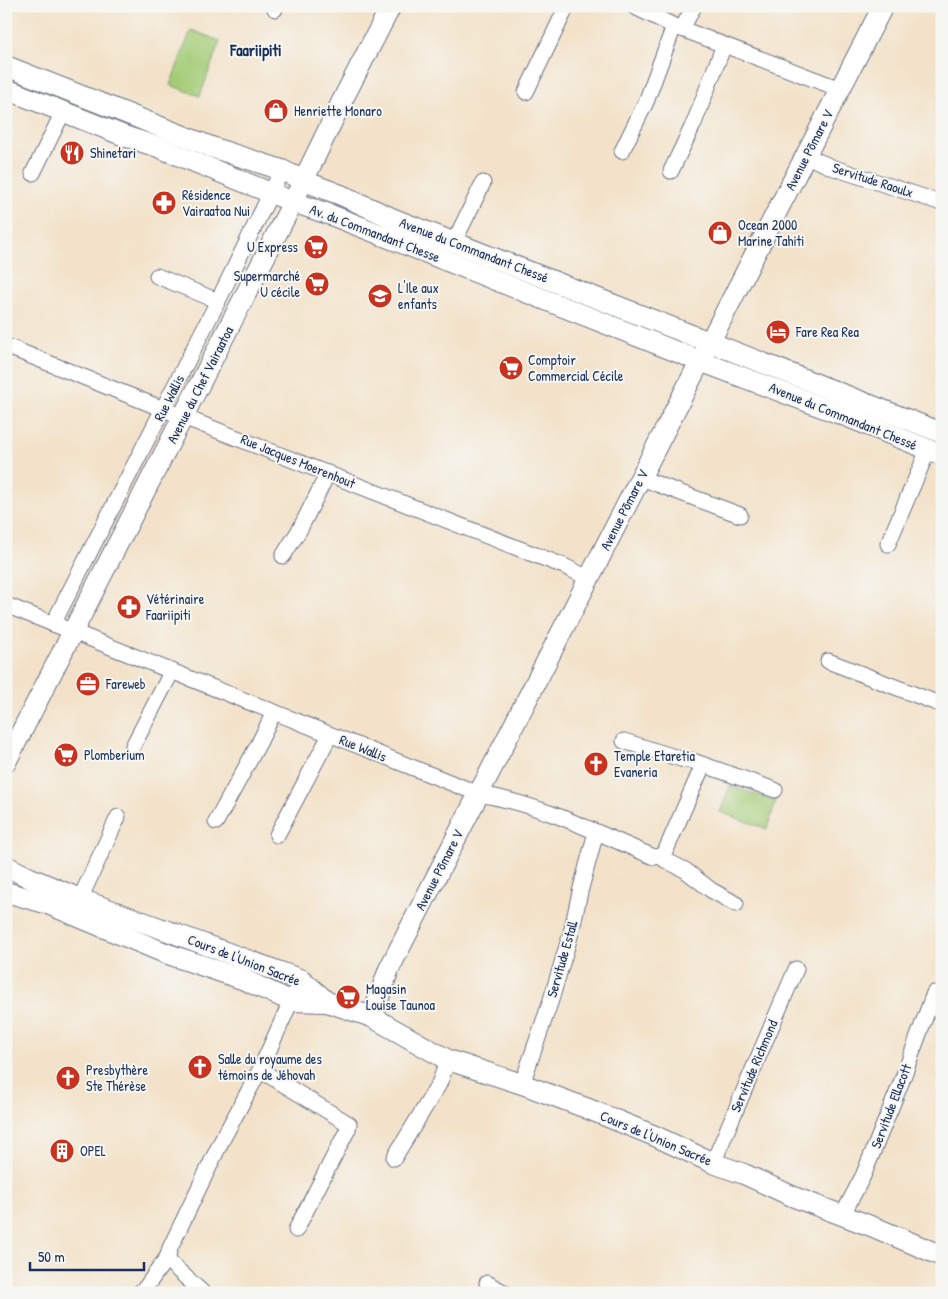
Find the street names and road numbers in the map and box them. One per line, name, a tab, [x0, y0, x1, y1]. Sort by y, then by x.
street label: Avenue Pōmare V	[780, 106, 837, 193]
street label: Servitude Raoulx	[830, 158, 916, 202]
street label: Av. du Commandant Chesse	[307, 199, 443, 266]
street label: Avenue du Commandant Chessé	[397, 212, 552, 287]
street label: Avenue du Chef Vairaatoa	[162, 322, 238, 447]
street label: Rue Wallis	[149, 371, 188, 424]
street label: Avenue du Commandant Chessé	[766, 377, 920, 454]
street label: Rue Jacques Moerenhout	[238, 429, 358, 493]
street label: Avenue Pōmare V	[595, 466, 652, 553]
street label: Rue Wallis	[337, 729, 390, 766]
street label: Avenue Pōmare V	[410, 826, 467, 913]
street label: Servitude Estall	[542, 917, 582, 999]
street label: Cours de l'Union Sacrée	[185, 929, 304, 990]
street label: Servitude Richmond	[726, 1016, 782, 1115]
street label: Servitude Ellacott	[866, 1061, 915, 1151]
street label: Cours de l'Union Sacrée	[598, 1105, 715, 1170]

